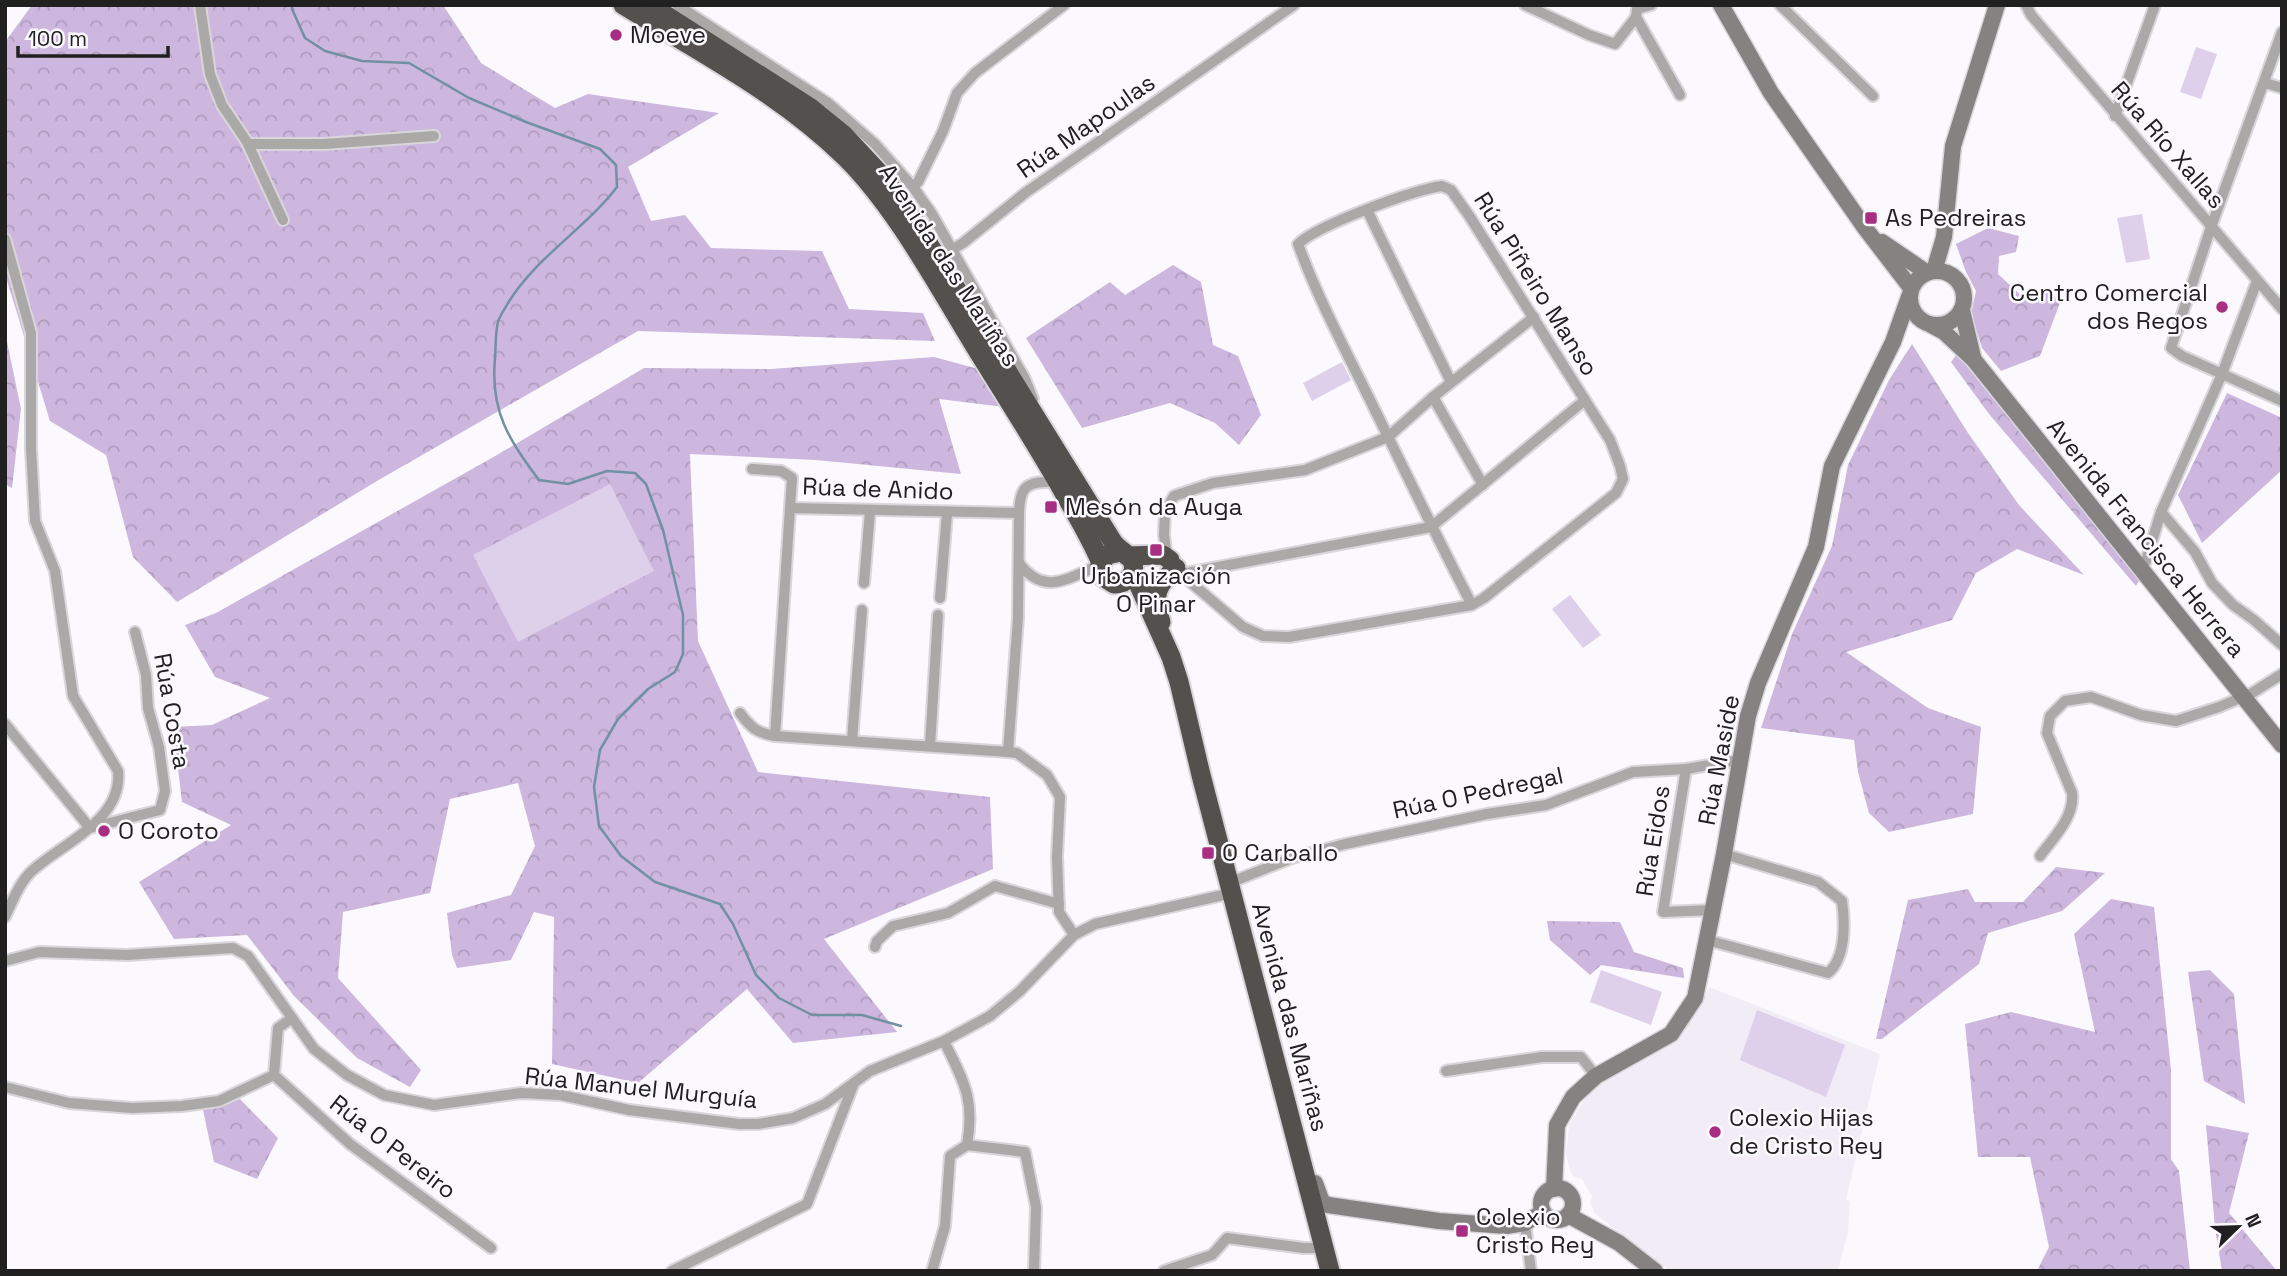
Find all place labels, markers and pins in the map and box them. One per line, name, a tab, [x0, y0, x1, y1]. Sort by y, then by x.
place label: Moeve	[630, 19, 706, 50]
marker: Moeve	[608, 27, 624, 43]
place label: As Pedreiras	[1885, 202, 2026, 233]
marker: As Pedreiras	[1863, 210, 1879, 226]
place label: Centro Comercial dos Regos	[2010, 277, 2208, 336]
marker: Centro Comercial dos Regos	[2214, 299, 2230, 315]
place label: Mesón da Auga	[1065, 491, 1243, 522]
marker: Mesón da Auga	[1043, 499, 1059, 515]
marker: Urbanización O Pinar	[1148, 542, 1164, 558]
place label: Urbanización O Pinar	[1081, 560, 1231, 619]
place label: O Coroto	[118, 815, 219, 846]
marker: O Coroto	[96, 823, 112, 839]
place label: O Carballo	[1222, 837, 1338, 868]
marker: O Carballo	[1200, 845, 1216, 861]
place label: Colexio Hijas de Cristo Rey	[1729, 1102, 1883, 1161]
marker: Colexio Hijas de Cristo Rey	[1707, 1124, 1723, 1140]
place label: Colexio Cristo Rey	[1476, 1201, 1594, 1260]
marker: Colexio Cristo Rey	[1454, 1223, 1470, 1239]

